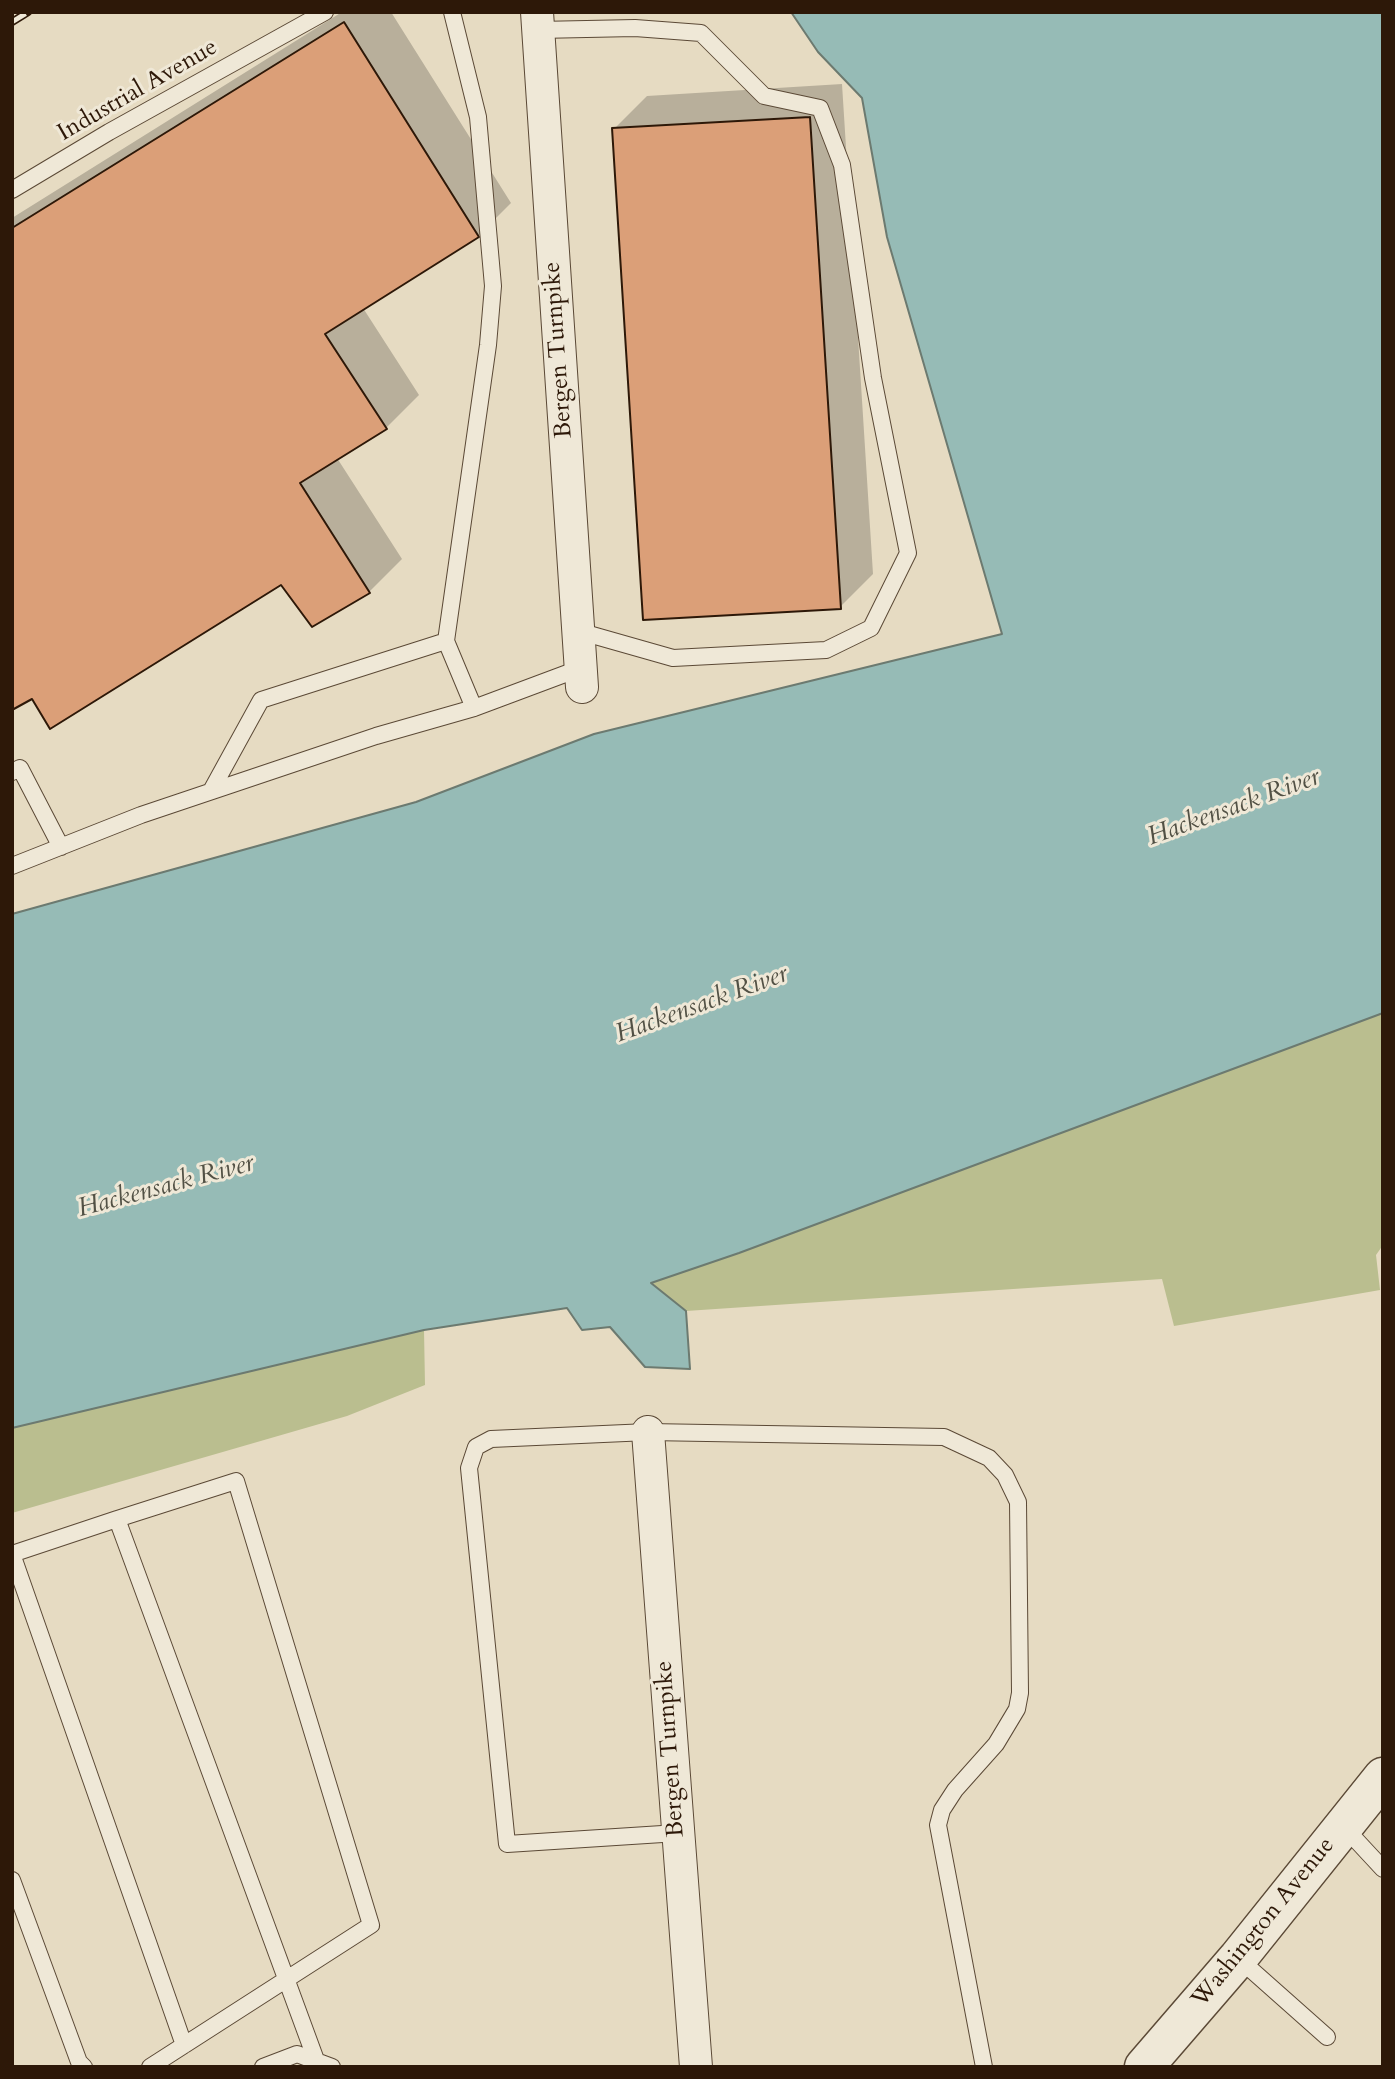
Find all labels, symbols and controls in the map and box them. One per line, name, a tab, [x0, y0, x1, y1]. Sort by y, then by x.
street label: Industrial Avenue	[53, 34, 223, 148]
street label: Bergen Turnpike	[538, 261, 580, 439]
water label: Hackensack River	[1143, 762, 1325, 854]
water label: Hackensack River	[611, 959, 793, 1051]
water label: Hackensack River	[74, 1148, 258, 1226]
street label: Bergen Turnpike	[650, 1660, 692, 1838]
street label: Washington Avenue	[1187, 1832, 1341, 2014]

